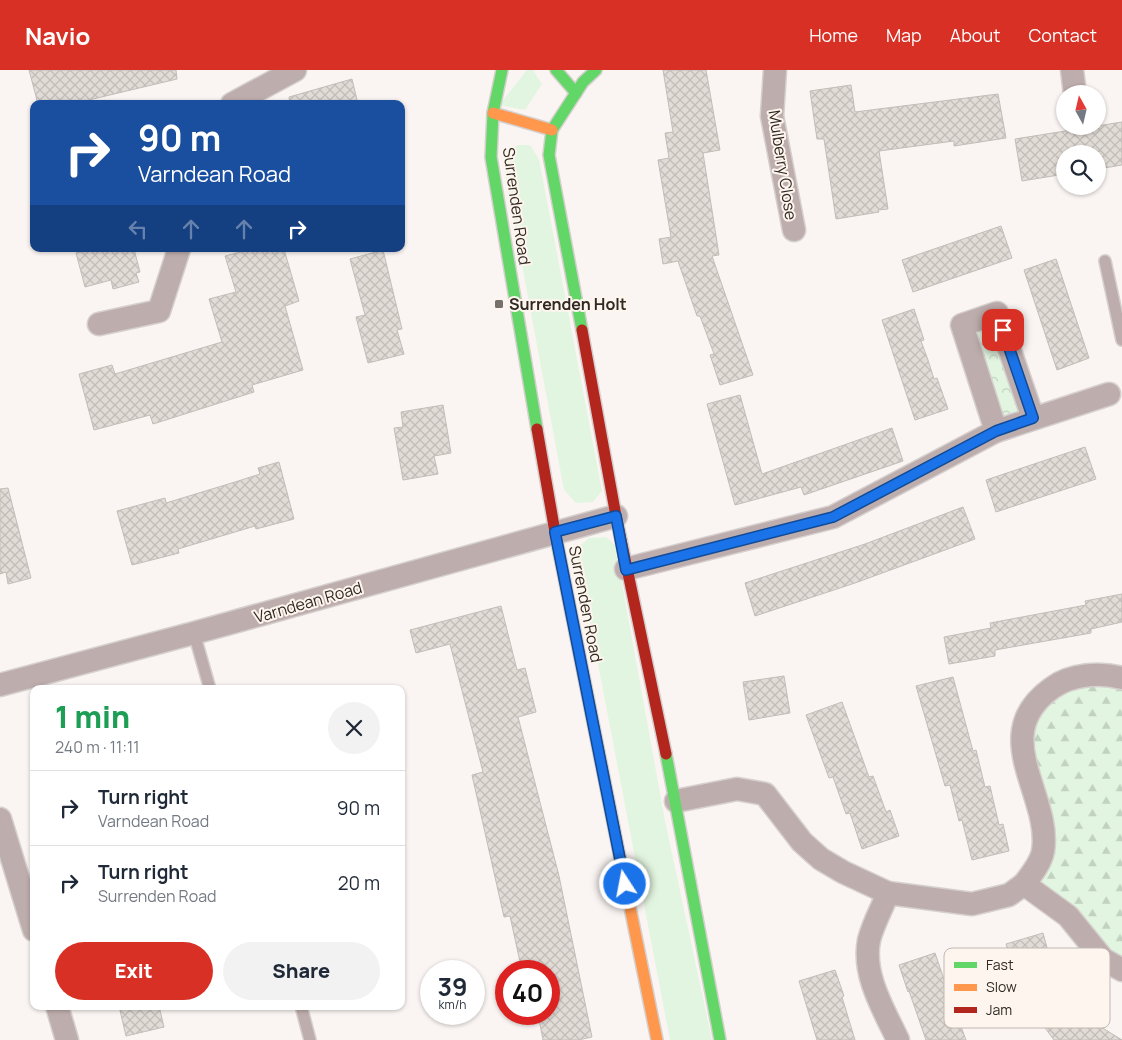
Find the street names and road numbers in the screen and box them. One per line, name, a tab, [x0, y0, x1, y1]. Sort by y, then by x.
street label: Mulberry Close	[763, 109, 803, 221]
street label: Surrenden Road	[498, 146, 536, 266]
street label: Surrenden Road	[564, 544, 608, 664]
street label: Varndean Road	[252, 576, 364, 628]

